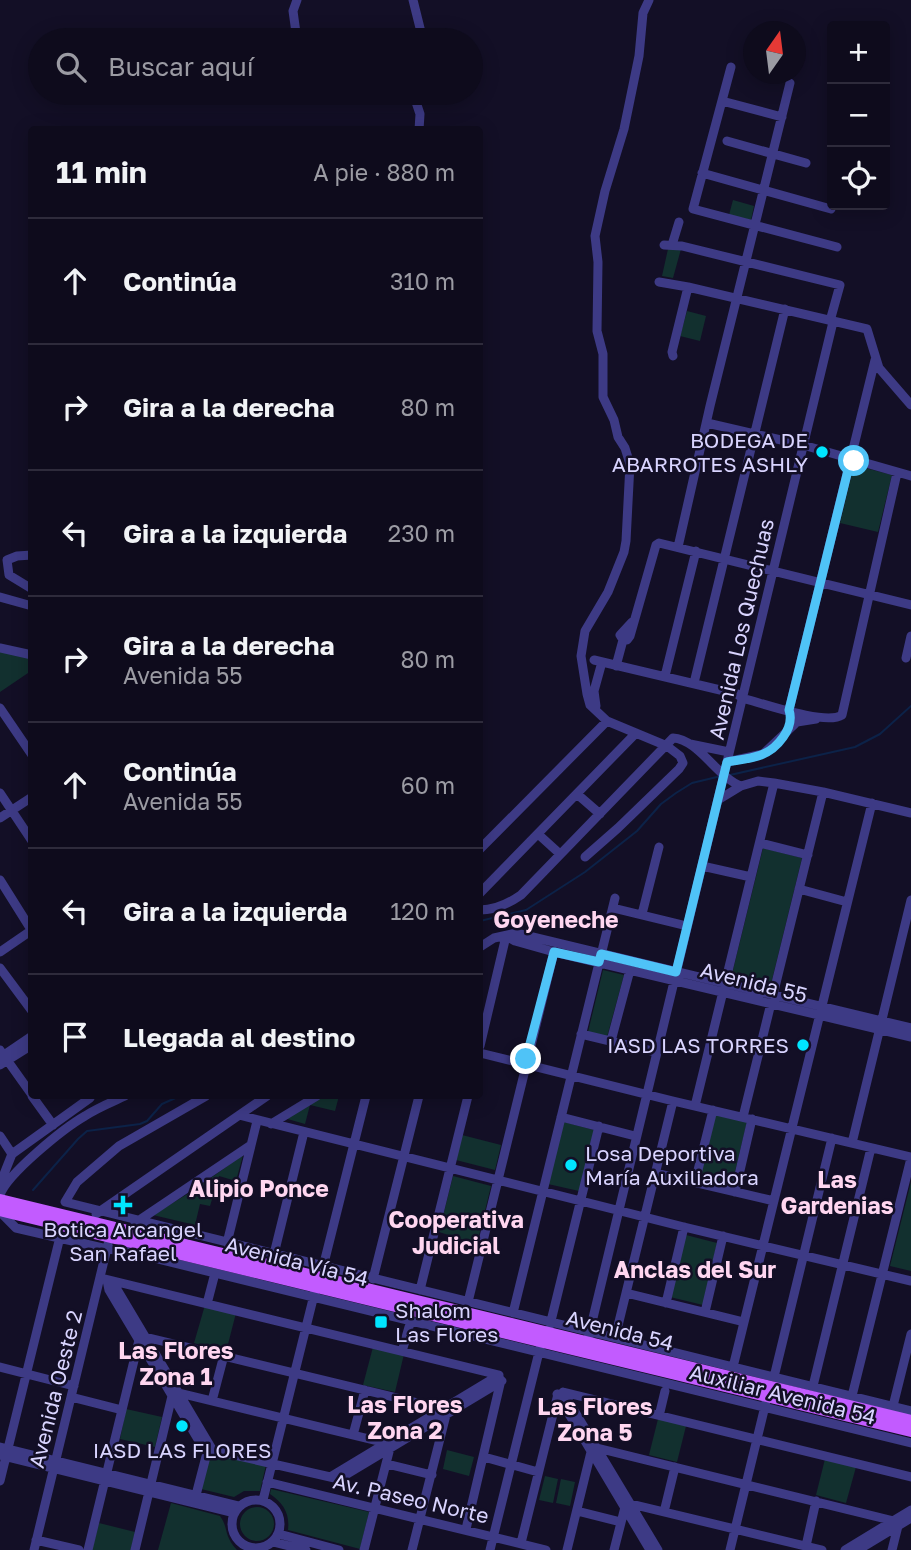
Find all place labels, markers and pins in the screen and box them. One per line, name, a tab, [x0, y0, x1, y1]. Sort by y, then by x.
place label: BODEGA DE ABARROTES ASHLY	[612, 427, 809, 477]
marker: BODEGA DE ABARROTES ASHLY	[814, 444, 830, 460]
place label: IASD LAS TORRES	[607, 1032, 789, 1058]
marker: IASD LAS TORRES	[795, 1037, 811, 1053]
place label: Losa Deportiva María Auxiliadora	[585, 1140, 759, 1190]
marker: Losa Deportiva María Auxiliadora	[563, 1157, 579, 1173]
marker: Botica Arcangel San Rafael	[115, 1197, 131, 1213]
place label: Botica Arcangel San Rafael	[43, 1216, 203, 1266]
place label: Shalom Las Flores	[395, 1297, 498, 1347]
marker: Shalom Las Flores	[373, 1314, 389, 1330]
marker: IASD LAS FLORES	[174, 1418, 190, 1434]
place label: IASD LAS FLORES	[93, 1437, 271, 1463]

